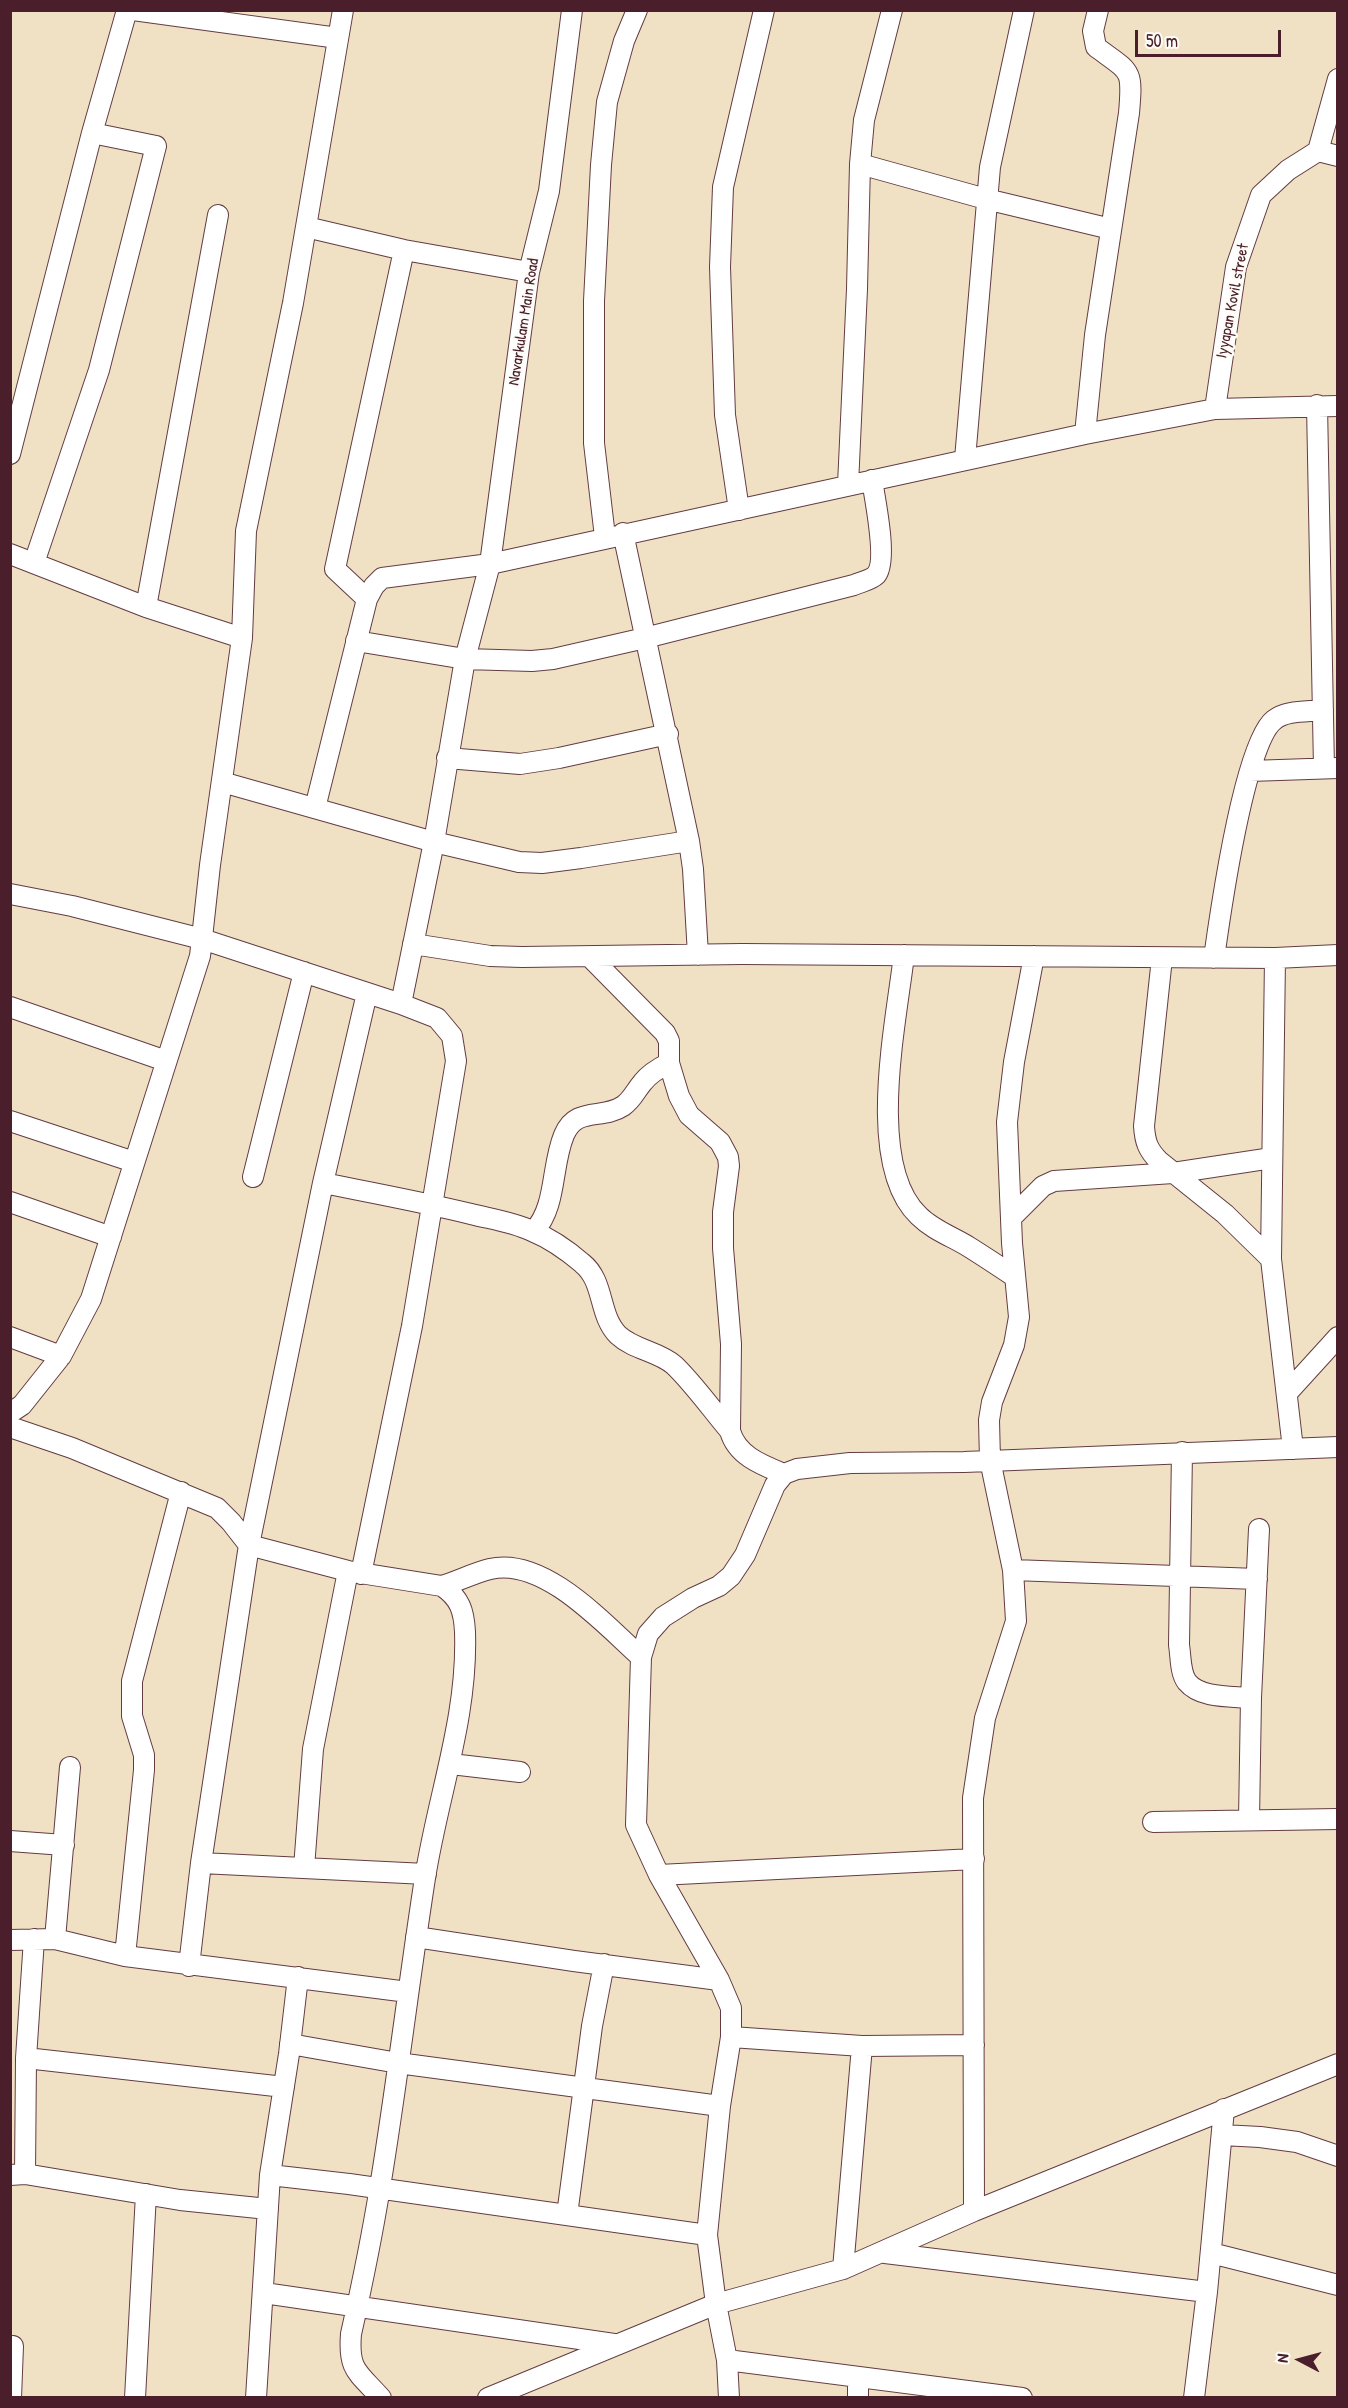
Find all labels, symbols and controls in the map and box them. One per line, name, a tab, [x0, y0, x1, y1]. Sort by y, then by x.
scale bar	[1138, 18, 1284, 56]
text: 50 m	[1146, 28, 1178, 53]
street label: Iyyapan Kovil street	[1212, 242, 1254, 360]
street label: Navarkulam Main Road	[504, 257, 544, 387]
north arrow	[1270, 2330, 1330, 2390]
text: N	[1271, 2353, 1293, 2364]

